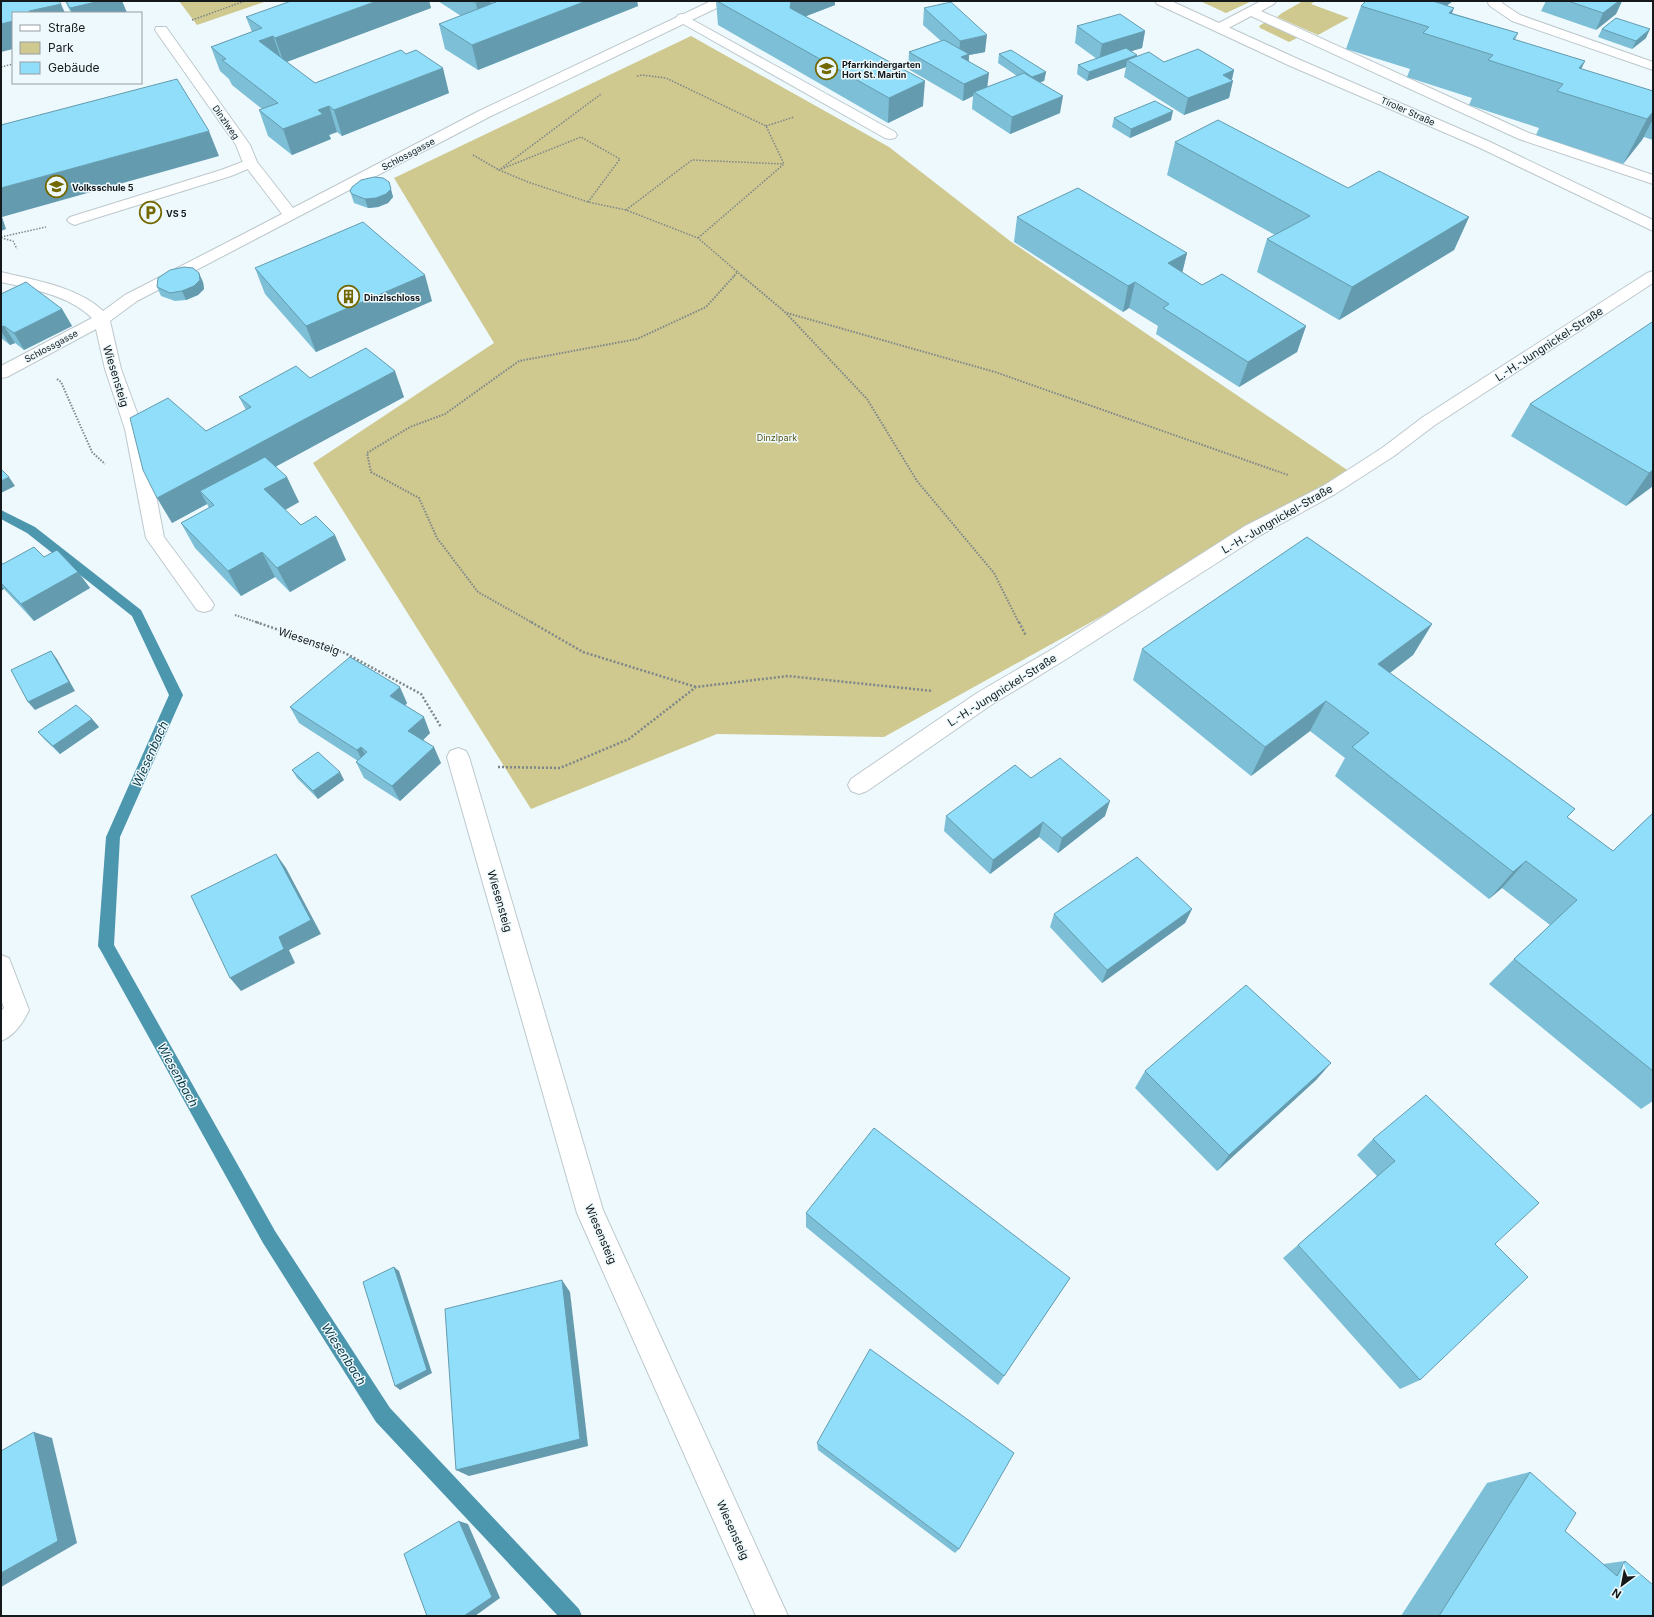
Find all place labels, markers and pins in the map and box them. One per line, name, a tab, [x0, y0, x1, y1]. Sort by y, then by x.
school or university icon: Pfarrkindergarten Hort St. Martin	[813, 56, 839, 82]
place label: Pfarrkindergarten Hort St. Martin	[842, 59, 921, 80]
school or university icon: Volksschule 5	[43, 174, 69, 200]
place label: Volksschule 5	[72, 182, 134, 193]
parking icon: VS 5	[138, 200, 164, 226]
place label: VS 5	[166, 208, 187, 219]
building icon: Dinzlschloss	[335, 284, 361, 310]
place label: Dinzlschloss	[364, 292, 420, 303]

